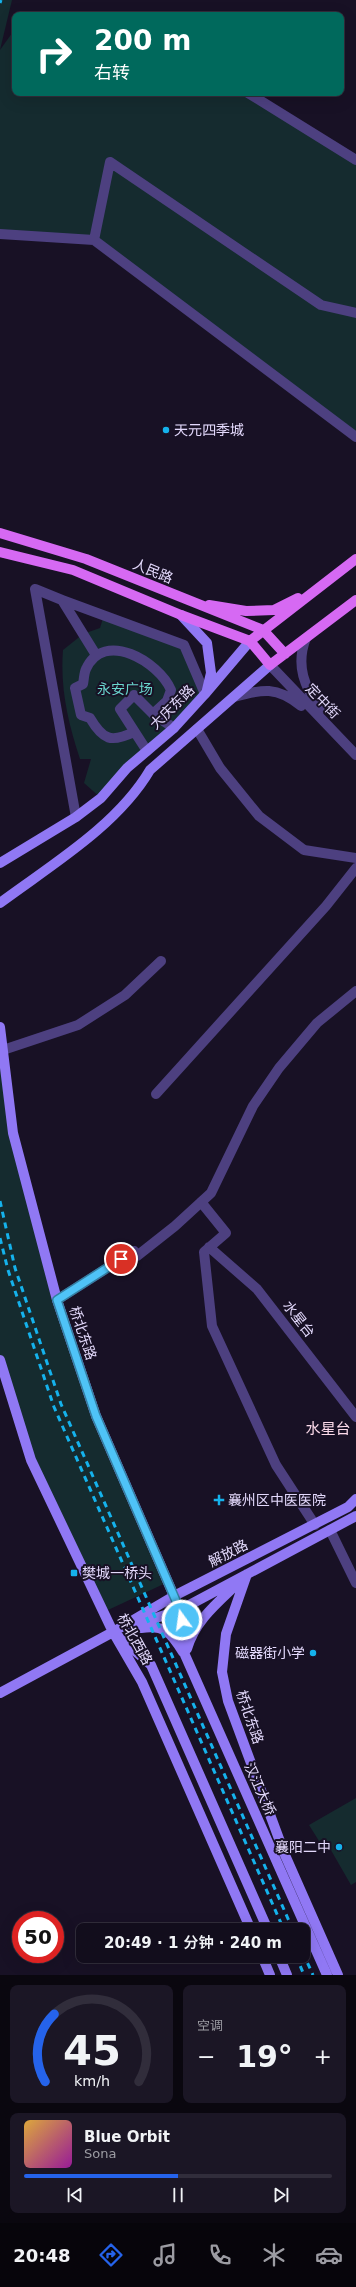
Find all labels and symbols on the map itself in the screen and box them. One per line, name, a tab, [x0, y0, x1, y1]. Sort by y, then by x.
place label: 天元四季城	[174, 422, 244, 438]
marker: 天元四季城	[161, 425, 171, 435]
street label: 人民路	[131, 556, 175, 586]
street label: 定中街	[303, 680, 343, 722]
park label: 永安广场	[97, 681, 153, 697]
street label: 大庆东路	[147, 682, 197, 732]
pin	[104, 1242, 138, 1276]
street label: 水星台	[280, 1298, 318, 1340]
street label: 桥北东路	[66, 1304, 100, 1362]
district label: 水星台	[305, 1420, 351, 1438]
place label: 襄州区中医医院	[228, 1492, 326, 1508]
marker: 襄州区中医医院	[213, 1494, 225, 1506]
street label: 解放路	[206, 1536, 250, 1570]
place label: 樊城一桥头	[82, 1565, 152, 1581]
marker: 樊城一桥头	[69, 1568, 79, 1578]
position arrow	[161, 1599, 203, 1641]
street label: 桥北西路	[114, 1611, 156, 1667]
place label: 磁器街小学	[235, 1645, 305, 1661]
marker: 磁器街小学	[308, 1648, 318, 1658]
street label: 桥北东路	[233, 1688, 267, 1746]
street label: 汉江大桥	[241, 1760, 279, 1818]
place label: 襄阳二中	[275, 1839, 331, 1855]
marker: 襄阳二中	[334, 1842, 344, 1852]
speed limit sign: 50	[12, 1911, 64, 1963]

